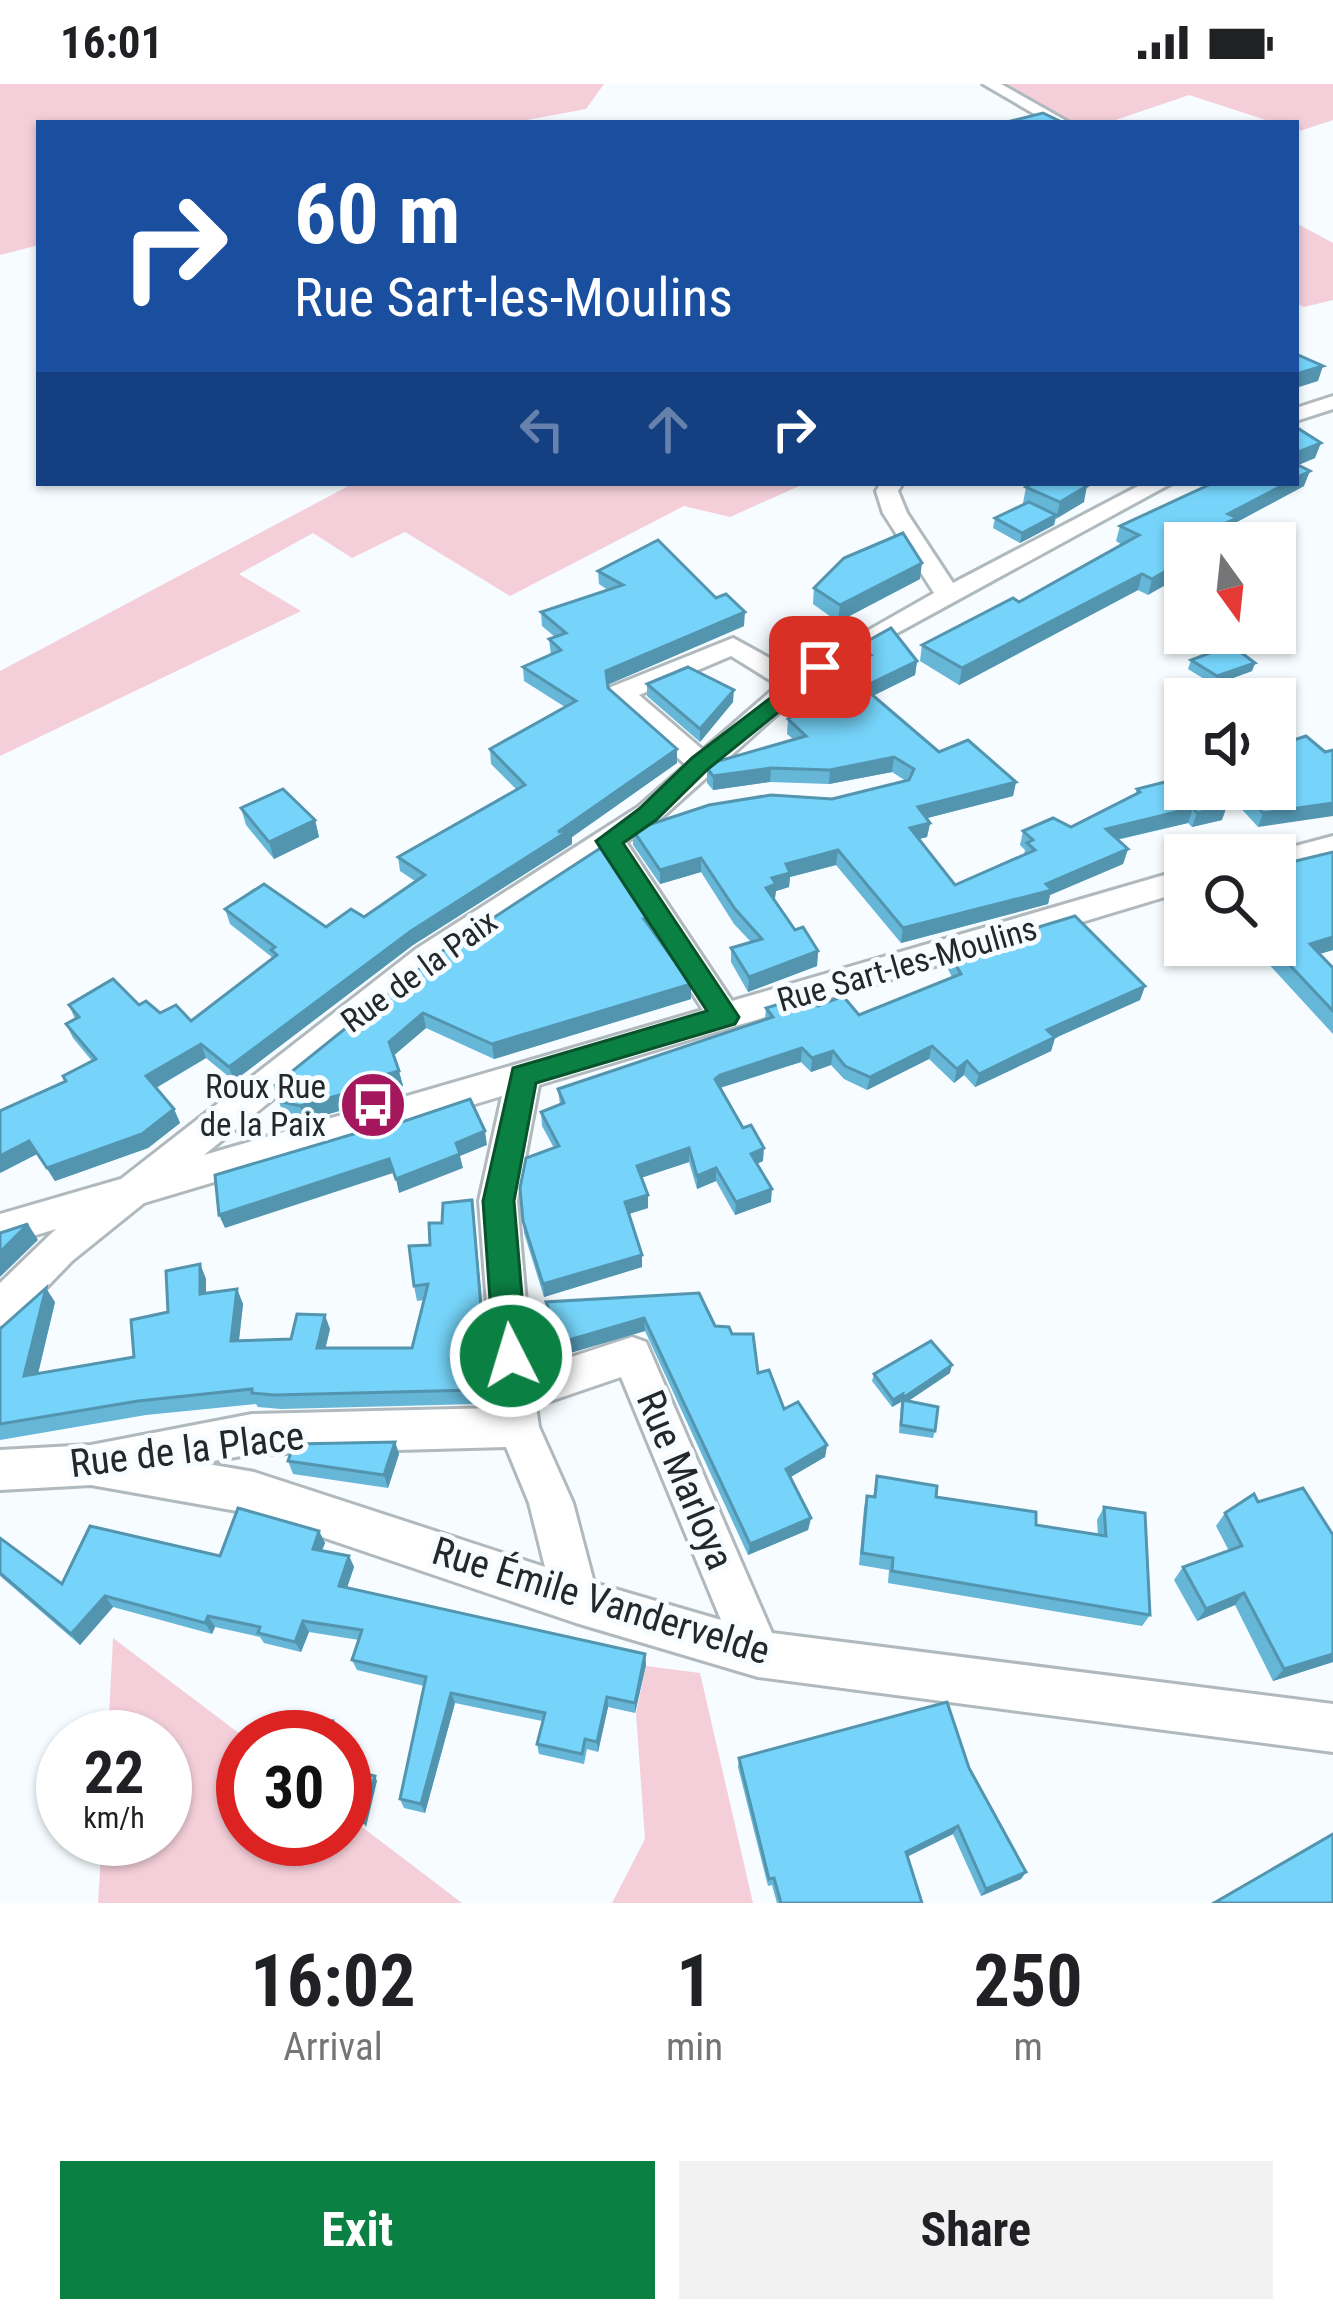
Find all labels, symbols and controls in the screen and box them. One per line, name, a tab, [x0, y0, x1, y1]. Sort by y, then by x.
text: 16:01	[60, 16, 163, 69]
text: 60 m	[294, 165, 461, 264]
icon: right	[96, 168, 252, 324]
text: Rue Sart-les-Moulins	[294, 266, 733, 329]
icon: left	[509, 396, 575, 462]
icon: ahead	[635, 396, 701, 462]
icon: right	[761, 396, 827, 462]
north arrow	[1164, 522, 1296, 654]
map controls	[1164, 522, 1296, 966]
pin	[769, 616, 871, 718]
icon: arrive	[787, 634, 853, 700]
button: sound	[1164, 678, 1296, 810]
button: search	[1164, 834, 1296, 966]
street label: Rue de la Paix	[334, 901, 504, 1041]
street label: Rue Sart-les-Moulins	[773, 908, 1041, 1020]
place label: Roux Rue de la Paix	[200, 1067, 326, 1144]
bus stop icon: Roux Rue de la Paix	[338, 1070, 408, 1140]
position arrow	[448, 1293, 574, 1419]
street label: Rue Marloya	[627, 1384, 743, 1576]
street label: Rue de la Place	[67, 1413, 307, 1487]
street label: Rue Émile Vandervelde	[427, 1528, 775, 1674]
speed limit sign: 30	[216, 1710, 372, 1866]
text: 22	[84, 1737, 144, 1808]
text: km/h	[83, 1800, 145, 1835]
text: 16:02	[250, 1939, 416, 2024]
text: 1	[676, 1939, 713, 2024]
text: 250	[973, 1939, 1083, 2024]
text: Arrival	[283, 2024, 383, 2070]
text: min	[666, 2024, 723, 2070]
text: m	[1013, 2024, 1043, 2070]
button: Exit	[60, 2161, 655, 2299]
button: Share	[679, 2161, 1273, 2299]

